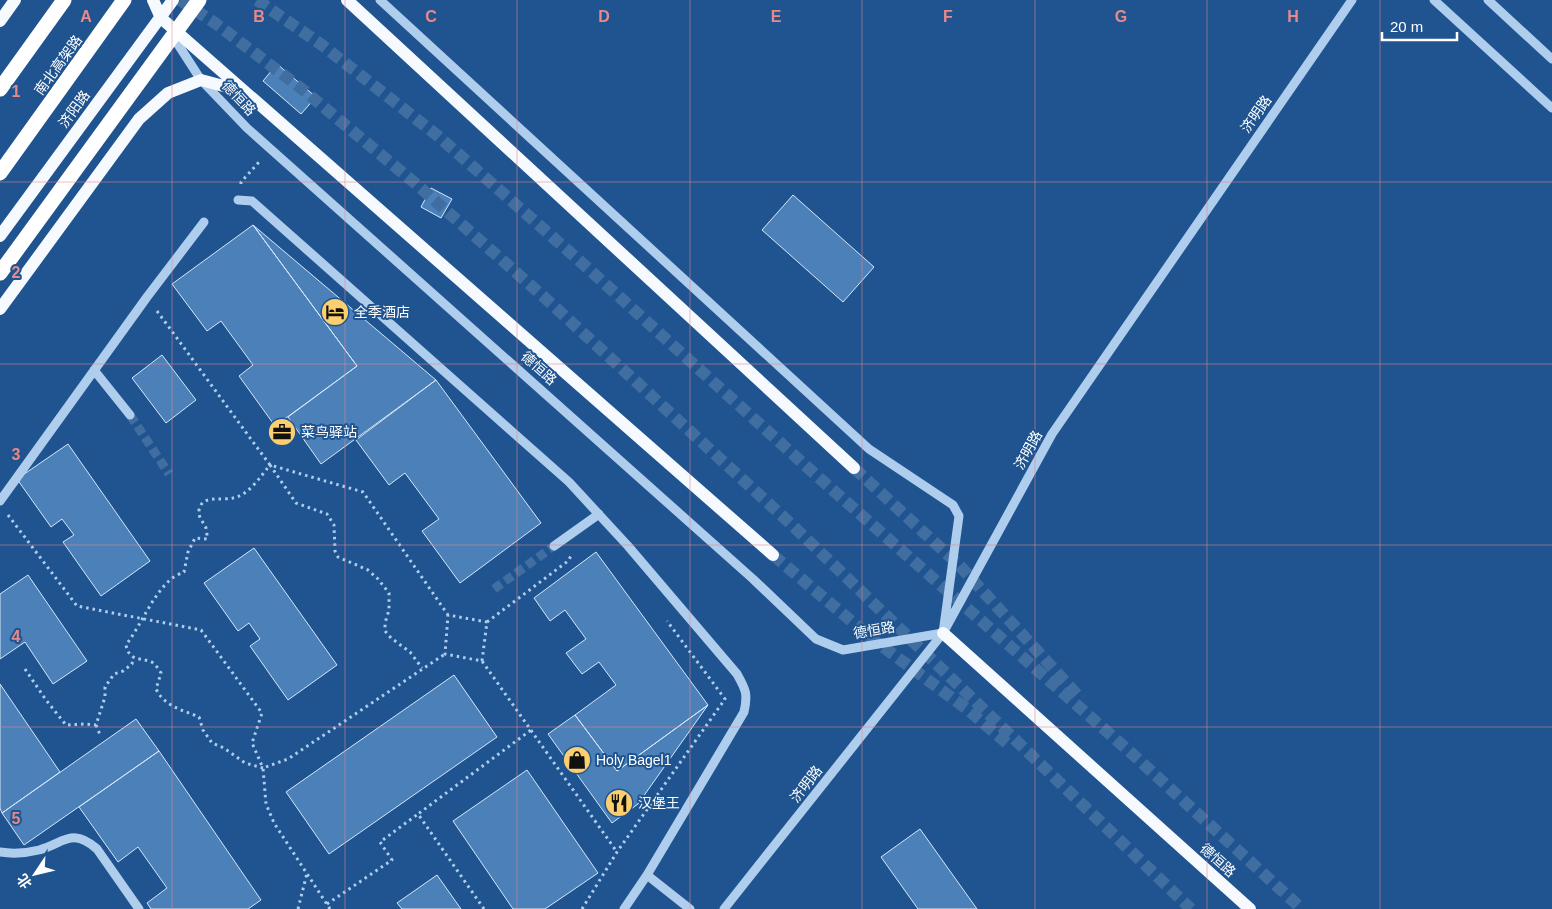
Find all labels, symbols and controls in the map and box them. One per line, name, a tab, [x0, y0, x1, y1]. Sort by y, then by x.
text: A	[80, 8, 92, 25]
text: B	[253, 8, 265, 25]
text: C	[425, 8, 437, 25]
text: D	[598, 8, 610, 25]
text: E	[771, 8, 782, 25]
text: F	[943, 8, 953, 25]
text: G	[1115, 8, 1127, 25]
text: H	[1287, 8, 1299, 25]
scale bar	[1382, 10, 1457, 42]
text: 20 m	[1390, 18, 1423, 35]
street label: 南北高架路	[31, 32, 85, 98]
street label: 德恒路	[219, 77, 259, 119]
text: 1	[12, 83, 21, 100]
street label: 济阳路	[55, 87, 93, 131]
street label: 济明路	[1237, 92, 1275, 136]
text: 2	[12, 264, 21, 281]
hotel icon: 全季酒店	[320, 297, 350, 327]
place label: 全季酒店	[354, 304, 410, 320]
street label: 德恒路	[518, 348, 560, 388]
office icon: 菜鸟驿站	[267, 417, 297, 447]
place label: 菜鸟驿站	[301, 424, 357, 440]
street label: 济明路	[1011, 428, 1045, 472]
text: 3	[12, 446, 21, 463]
street label: 德恒路	[852, 618, 896, 642]
text: 4	[12, 628, 21, 645]
shop icon: Holy Bagel1	[562, 745, 592, 775]
place label: Holy Bagel1	[596, 752, 672, 768]
street label: 济明路	[787, 763, 825, 805]
restaurant icon: 汉堡王	[604, 788, 634, 818]
place label: 汉堡王	[638, 795, 680, 811]
text: 5	[12, 810, 21, 827]
street label: 德恒路	[1197, 840, 1239, 880]
north arrow	[10, 849, 60, 899]
text: 北	[14, 871, 35, 892]

